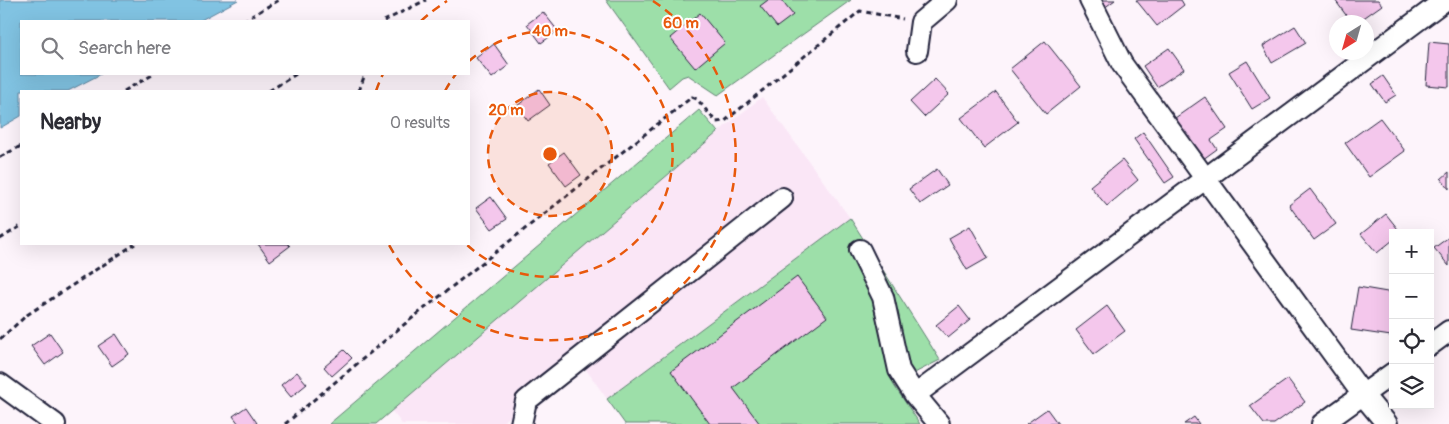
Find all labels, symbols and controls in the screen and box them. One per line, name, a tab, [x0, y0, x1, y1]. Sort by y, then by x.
text: 60 m	[663, 14, 699, 33]
north arrow	[1329, 15, 1374, 60]
search box	[20, 20, 470, 75]
text: 40 m	[532, 22, 568, 41]
icon: search	[38, 34, 66, 62]
text: Search here	[78, 36, 171, 60]
text: 20 m	[488, 101, 524, 120]
text: Nearby	[40, 109, 101, 136]
text: 0 results	[390, 113, 450, 133]
centre of rings	[541, 145, 559, 163]
map controls	[1389, 229, 1434, 409]
button: +	[1389, 229, 1434, 274]
button: −	[1389, 274, 1434, 319]
button: locate	[1389, 319, 1434, 364]
button: layers	[1389, 364, 1434, 409]

